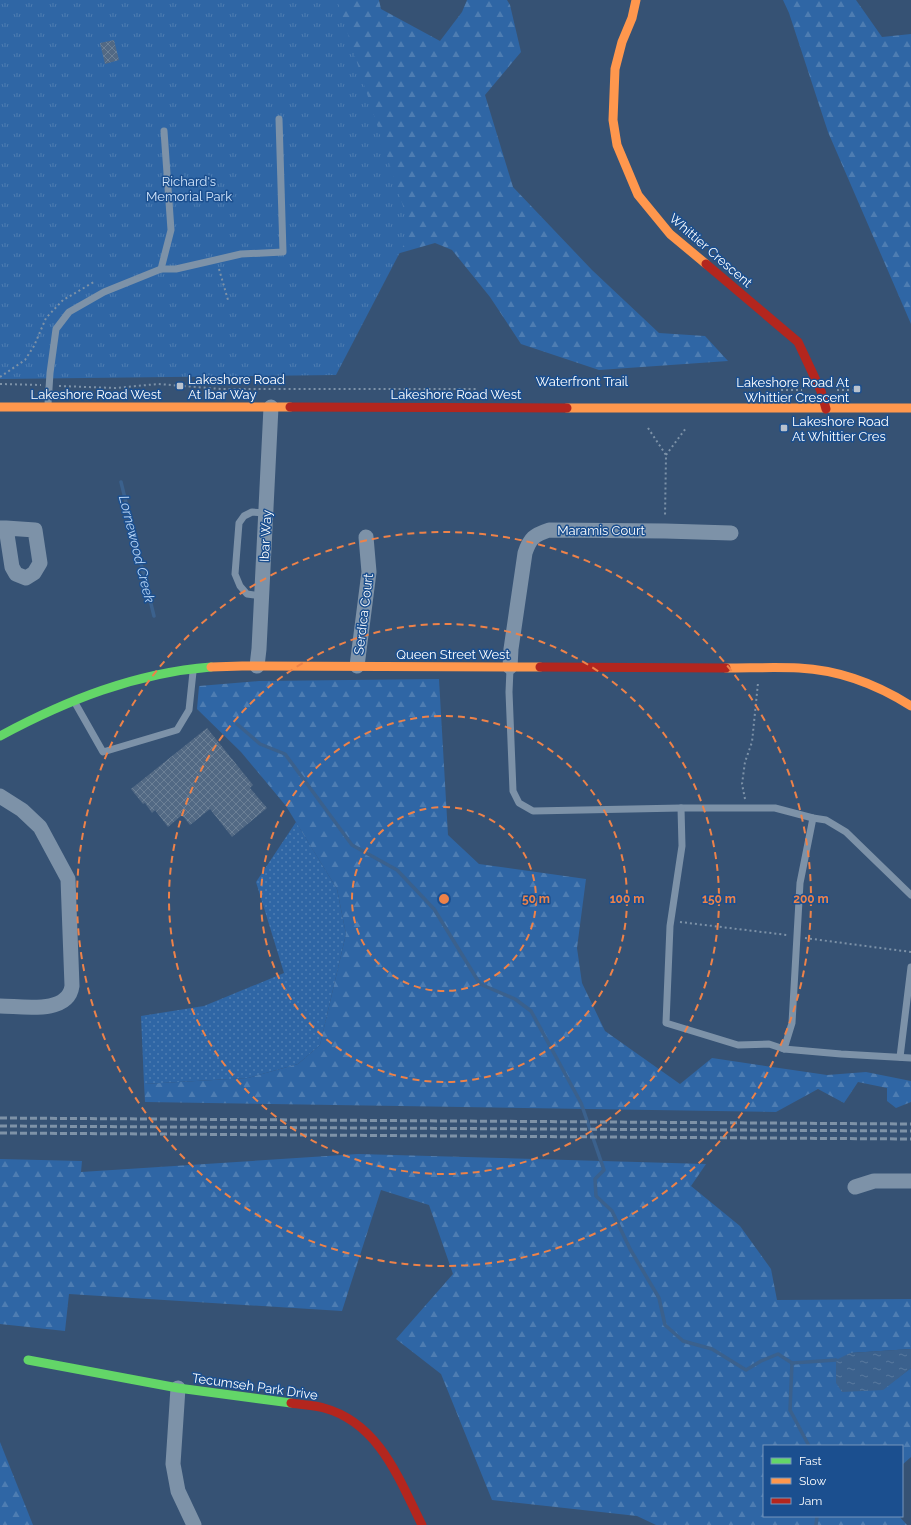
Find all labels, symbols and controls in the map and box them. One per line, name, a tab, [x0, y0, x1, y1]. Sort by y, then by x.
park label: Richard's Memorial Park	[146, 174, 232, 204]
street label: Whittier Crescent	[666, 210, 756, 291]
place label: Lakeshore Road At Ibar Way	[188, 372, 285, 402]
street label: Waterfront Trail	[536, 374, 629, 389]
place label: Lakeshore Road At Whittier Crescent	[736, 375, 850, 405]
marker: Lakeshore Road At Ibar Way	[175, 381, 185, 391]
marker: Lakeshore Road At Whittier Crescent	[852, 384, 862, 394]
street label: Lakeshore Road West	[31, 387, 162, 402]
street label: Lakeshore Road West	[391, 387, 522, 402]
place label: Lakeshore Road At Whittier Cres	[792, 414, 889, 444]
marker: Lakeshore Road At Whittier Cres	[779, 423, 789, 433]
water label: Lornewood Creek	[116, 494, 158, 605]
street label: Ibar Way	[257, 510, 274, 563]
street label: Maramis Court	[557, 523, 645, 538]
street label: Serdica Court	[351, 572, 376, 655]
street label: Queen Street West	[396, 647, 510, 662]
centre of rings	[437, 892, 451, 906]
text: 50 m	[522, 892, 550, 906]
text: 100 m	[610, 892, 644, 906]
text: 150 m	[702, 892, 736, 906]
text: 200 m	[793, 892, 829, 906]
street label: Tecumseh Park Drive	[191, 1370, 319, 1403]
legend	[763, 1445, 903, 1517]
text: Fast	[799, 1454, 822, 1468]
text: Slow	[799, 1474, 826, 1488]
text: Jam	[799, 1494, 822, 1508]

